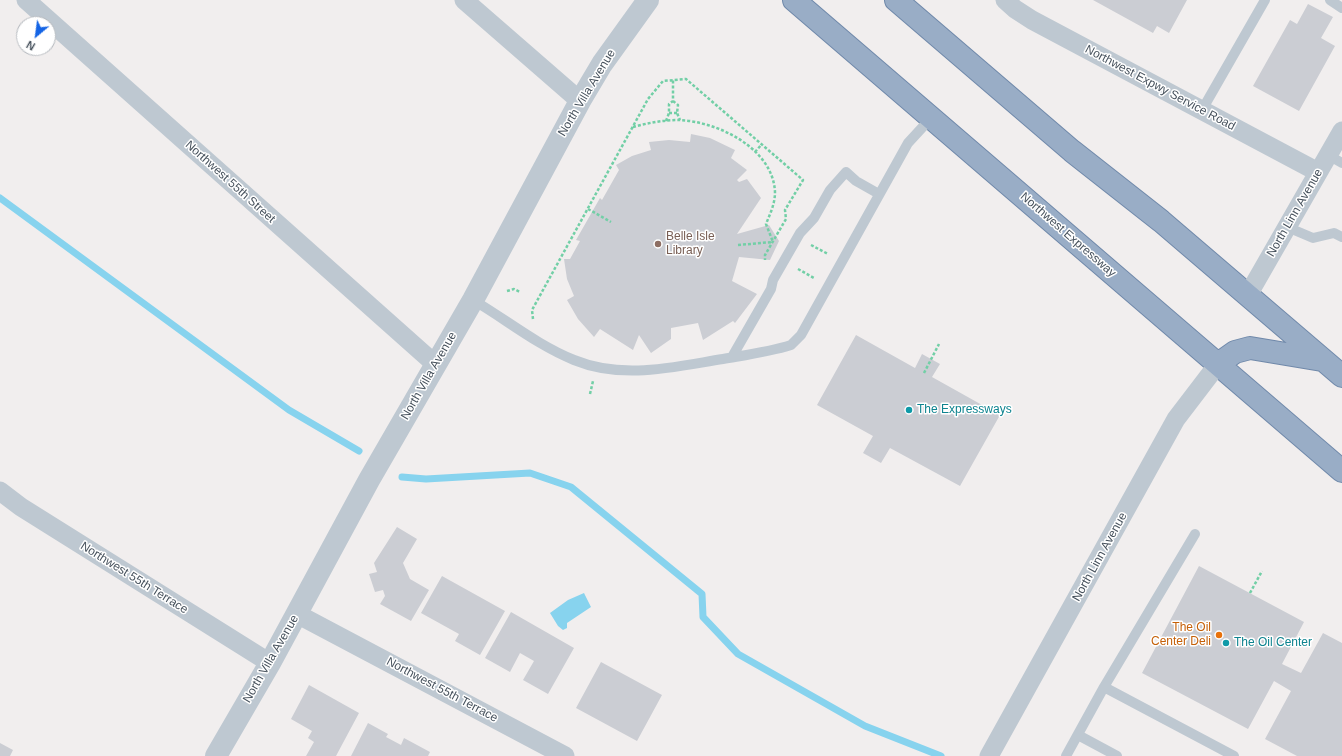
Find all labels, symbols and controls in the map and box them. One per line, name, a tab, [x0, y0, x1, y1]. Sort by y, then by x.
north arrow	[16, 16, 56, 56]
text: N	[24, 38, 37, 53]
street label: Northwest Expwy Service Road	[1082, 42, 1238, 134]
street label: North Villa Avenue	[555, 47, 619, 139]
street label: Northwest 55th Street	[182, 138, 278, 226]
street label: North Linn Avenue	[1264, 166, 1326, 260]
street label: Northwest Expressway	[1017, 190, 1119, 280]
place label: Belle Isle Library	[666, 230, 715, 258]
marker: Belle Isle Library	[653, 239, 663, 249]
street label: North Villa Avenue	[398, 330, 460, 422]
place label: The Expressways	[917, 403, 1012, 417]
marker: The Expressways	[904, 405, 914, 415]
street label: North Linn Avenue	[1070, 510, 1130, 604]
street label: Northwest 55th Terrace	[78, 539, 190, 617]
street label: North Villa Avenue	[240, 613, 302, 705]
place label: The Oil Center Deli	[1151, 621, 1211, 649]
marker: The Oil Center Deli	[1214, 630, 1224, 640]
place label: The Oil Center	[1234, 636, 1312, 650]
marker: The Oil Center	[1221, 638, 1231, 648]
street label: Northwest 55th Terrace	[384, 655, 500, 725]

